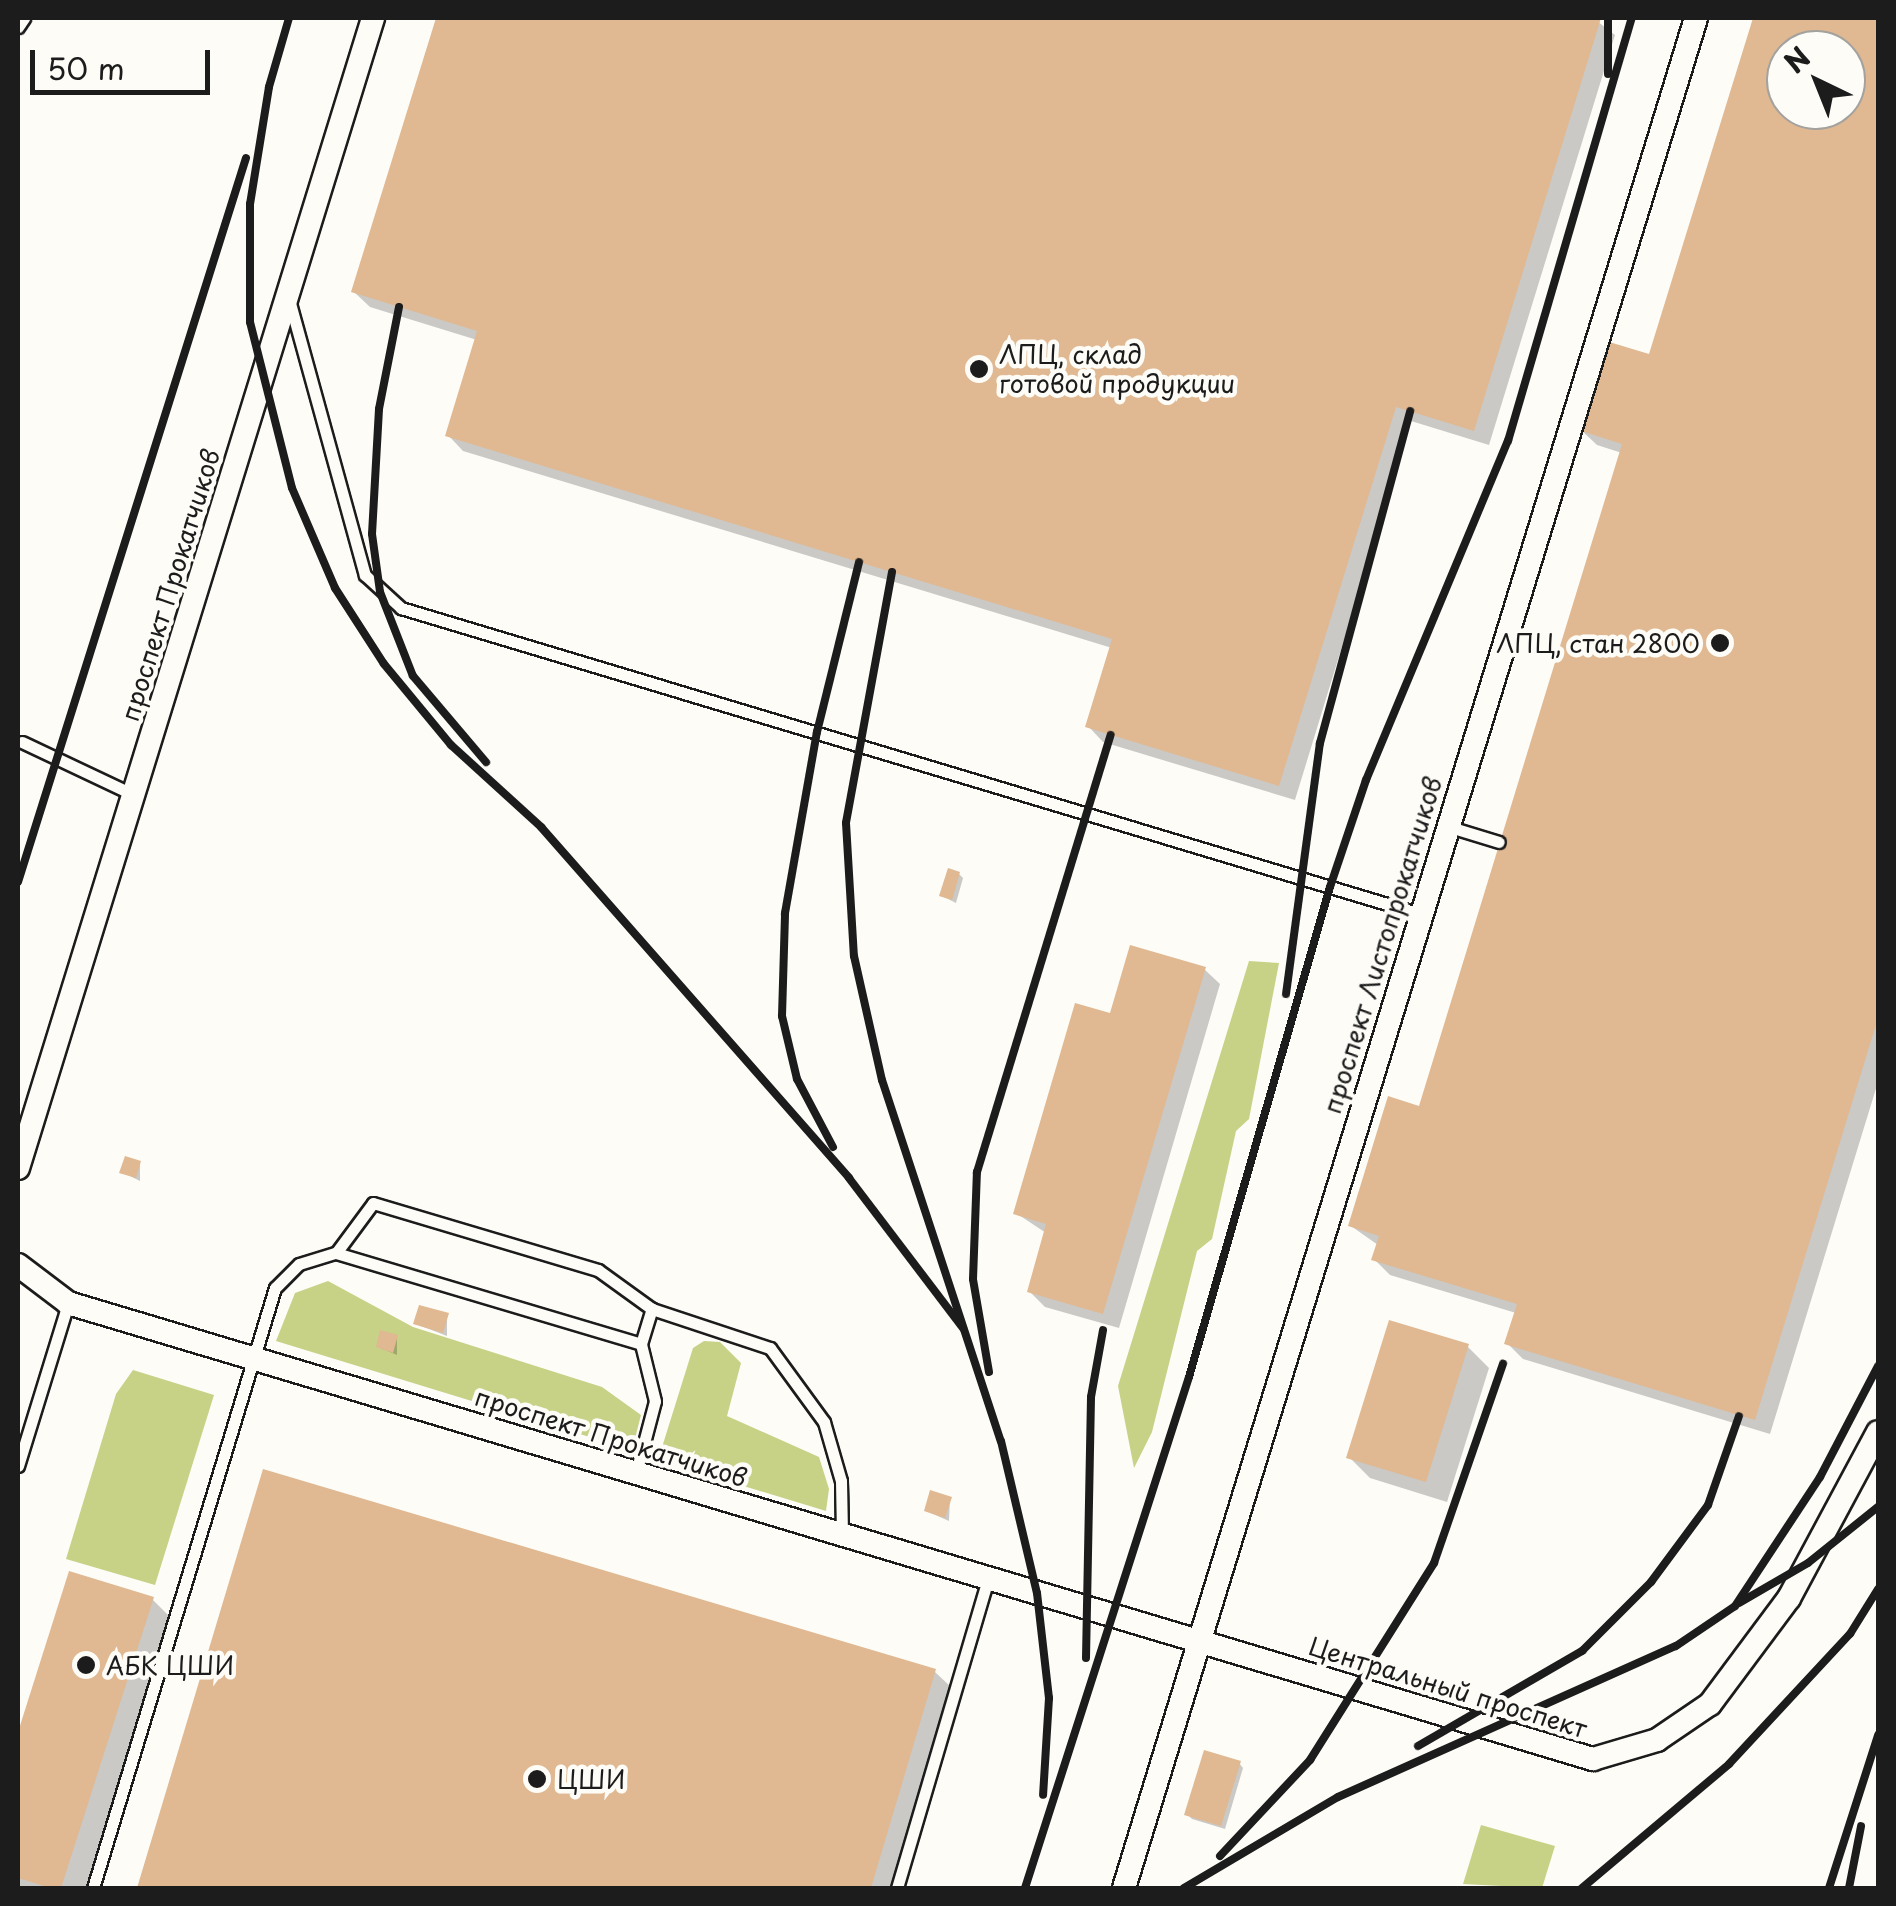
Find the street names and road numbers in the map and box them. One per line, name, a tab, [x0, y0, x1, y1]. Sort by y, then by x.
street label: проспект Прокатчиков	[114, 445, 226, 725]
street label: проспект Листопрокатчиков	[1316, 773, 1448, 1117]
street label: проспект Прокатчиков	[471, 1381, 751, 1493]
street label: Центральный проспект	[1305, 1630, 1591, 1744]

